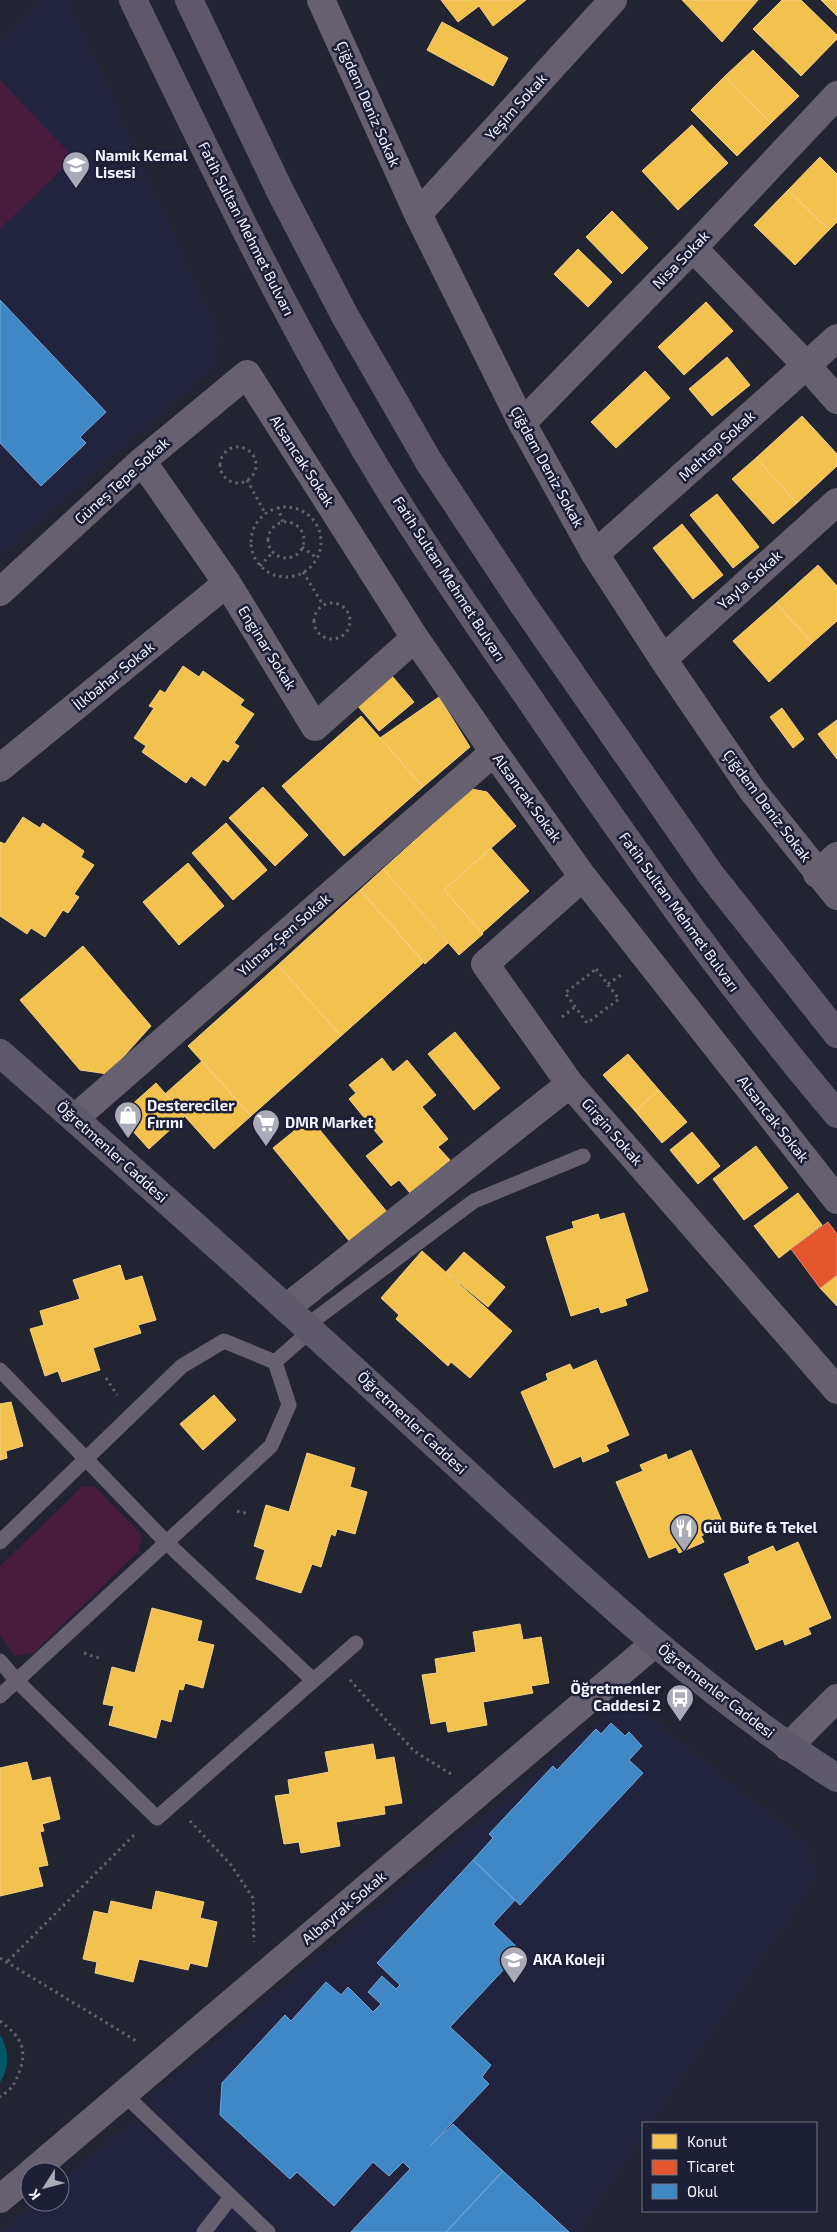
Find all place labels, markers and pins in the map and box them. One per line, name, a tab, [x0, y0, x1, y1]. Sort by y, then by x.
place label: Namık Kemal Lisesi	[95, 146, 188, 181]
school or university icon: Namık Kemal Lisesi	[61, 150, 91, 189]
place label: Destereciler Fırını	[147, 1096, 235, 1131]
shop icon: Destereciler Fırını	[113, 1100, 143, 1139]
supermarket icon: DMR Market	[251, 1108, 281, 1147]
place label: DMR Market	[285, 1113, 373, 1131]
restaurant icon: Gül Büfe & Tekel	[669, 1513, 699, 1552]
place label: Gül Büfe & Tekel	[703, 1518, 818, 1536]
place label: Öğretmenler Caddesi 2	[571, 1679, 662, 1714]
bus stop icon: Öğretmenler Caddesi 2	[665, 1683, 695, 1722]
school or university icon: AKA Koleji	[499, 1945, 529, 1984]
place label: AKA Koleji	[533, 1950, 605, 1968]

